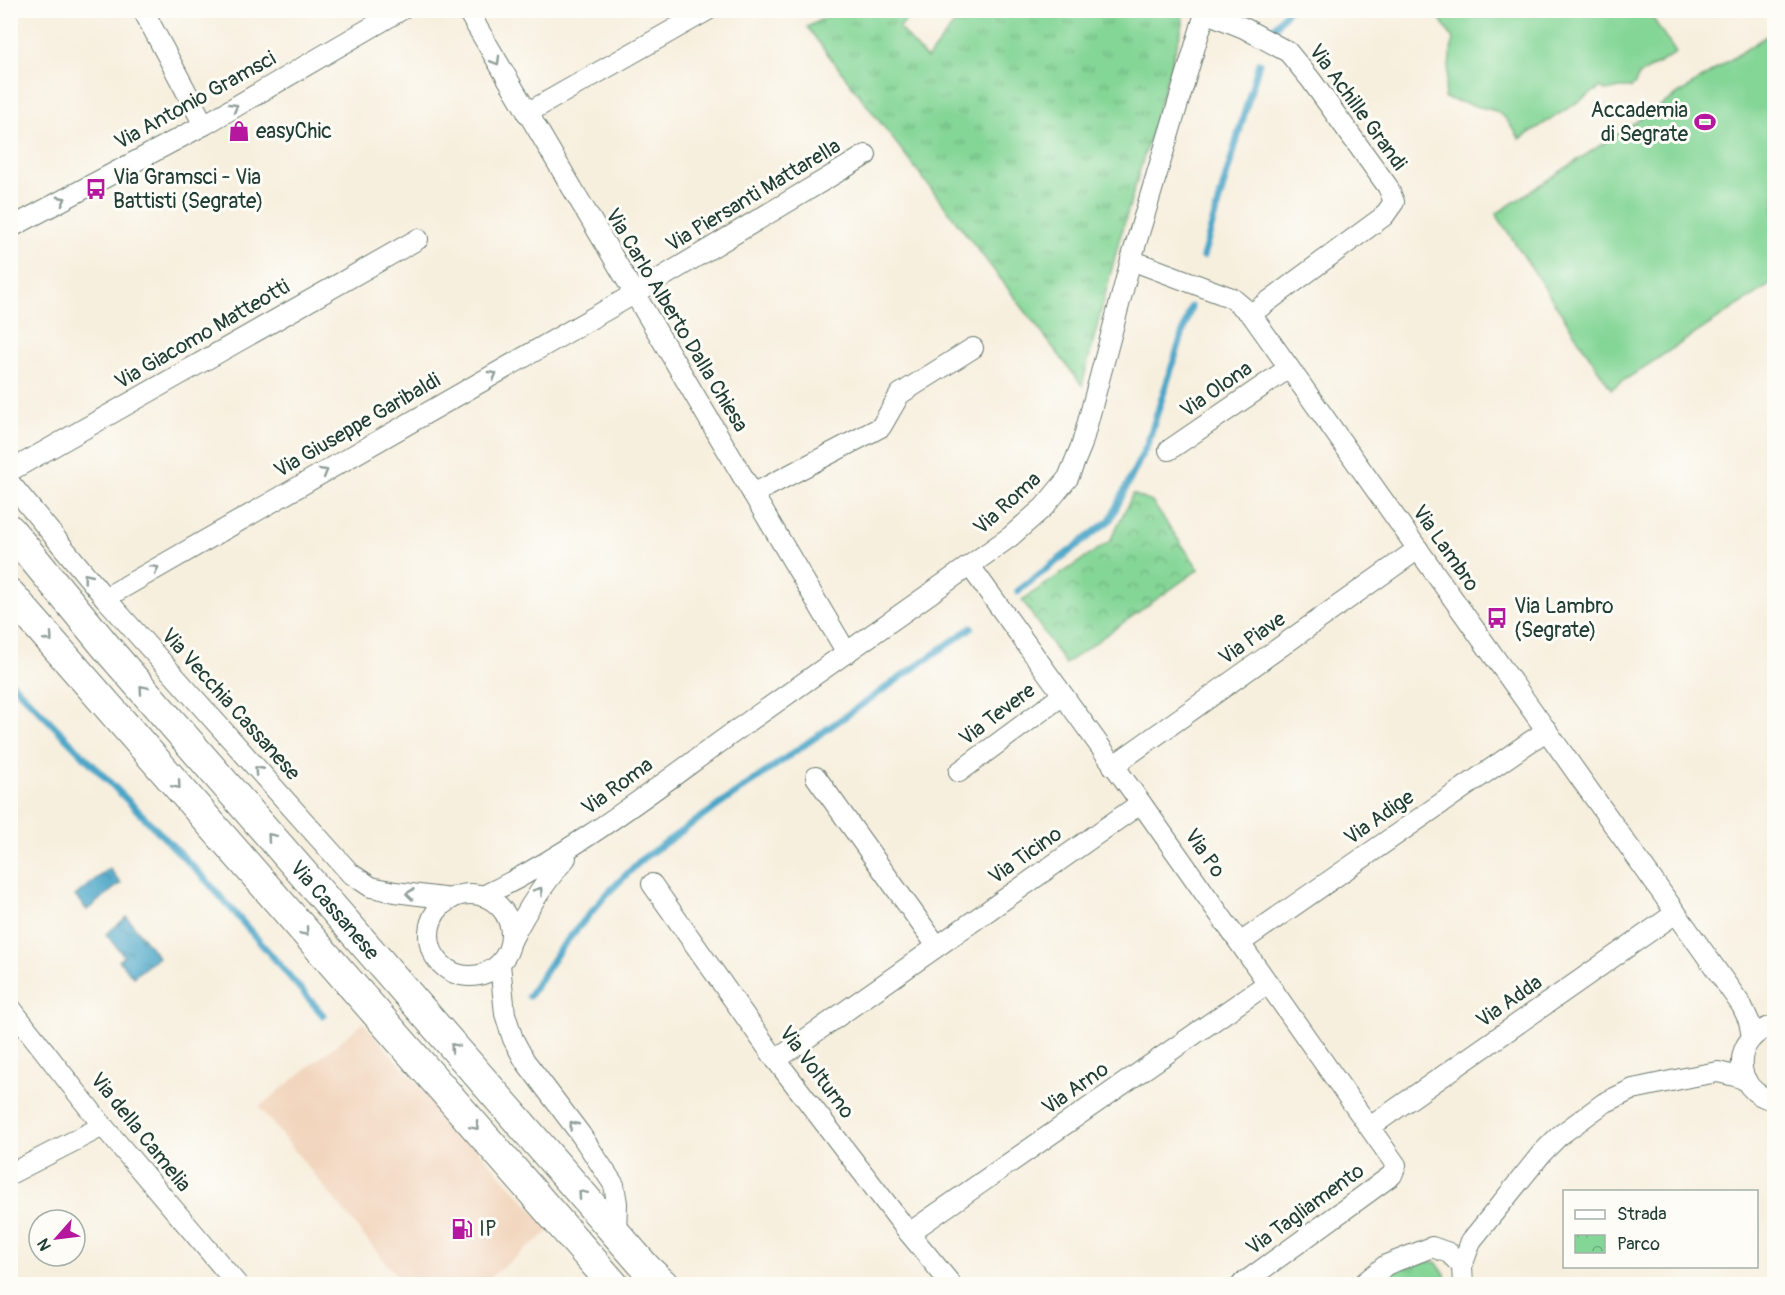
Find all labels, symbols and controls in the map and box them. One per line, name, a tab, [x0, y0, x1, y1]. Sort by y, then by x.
street label: Via Achille Grandi	[1303, 39, 1413, 176]
street label: Via Antonio Gramsci	[110, 45, 281, 156]
one-way arrow	[489, 55, 501, 65]
place label: Accademia di Segrate	[1590, 97, 1689, 148]
one-way arrow	[228, 103, 238, 115]
sports icon: Accademia di Segrate	[1693, 110, 1717, 134]
place label: easyChic	[256, 118, 332, 145]
shop icon: easyChic	[227, 119, 251, 143]
street label: Via Piersanti Mattarella	[661, 133, 845, 258]
place label: Via Gramsci - Via Battisti (Segrate)	[113, 164, 264, 215]
bus stop icon: Via Gramsci - Via Battisti (Segrate)	[84, 177, 108, 201]
one-way arrow	[56, 196, 66, 207]
street label: Via Carlo Alberto Dalla Chiesa	[599, 203, 754, 437]
street label: Via Giacomo Matteotti	[110, 273, 295, 395]
street label: Via Olona	[1175, 355, 1257, 424]
street label: Via Giuseppe Garibaldi	[269, 367, 445, 484]
one-way arrow	[487, 370, 497, 382]
street label: Via Roma	[968, 466, 1047, 541]
one-way arrow	[318, 468, 328, 479]
street label: Via Lambro	[1406, 500, 1485, 597]
one-way arrow	[149, 565, 159, 576]
one-way arrow	[83, 573, 94, 584]
place label: Via Lambro (Segrate)	[1514, 593, 1614, 644]
street label: Via Piave	[1214, 605, 1291, 671]
bus stop icon: Via Lambro (Segrate)	[1485, 606, 1509, 630]
street label: Via Vecchia Cassanese	[155, 623, 307, 787]
one-way arrow	[42, 631, 53, 642]
street label: Via Tevere	[954, 677, 1041, 752]
one-way arrow	[139, 685, 150, 696]
street label: Via Roma	[576, 751, 658, 821]
one-way arrow	[254, 766, 265, 777]
one-way arrow	[170, 778, 181, 789]
street label: Via Adige	[1339, 783, 1420, 851]
street label: Via Ticino	[983, 820, 1067, 891]
street label: Via Po	[1178, 824, 1231, 883]
one-way arrow	[267, 833, 278, 844]
street label: Via Cassanese	[284, 855, 385, 966]
one-way arrow	[532, 887, 543, 898]
one-way arrow	[406, 889, 415, 901]
one-way arrow	[298, 925, 309, 936]
street label: Via Adda	[1471, 969, 1548, 1034]
street label: Via Volturno	[773, 1020, 860, 1124]
one-way arrow	[450, 1043, 461, 1054]
street label: Via Arno	[1037, 1056, 1114, 1121]
street label: Via della Camelia	[84, 1067, 197, 1198]
one-way arrow	[468, 1119, 479, 1130]
one-way arrow	[570, 1121, 581, 1132]
street label: Via Tagliamento	[1241, 1157, 1370, 1261]
legend	[1563, 1190, 1758, 1268]
one-way arrow	[578, 1191, 589, 1201]
text: Strada	[1617, 1203, 1667, 1226]
north arrow	[27, 1208, 87, 1268]
place label: IP	[479, 1216, 497, 1243]
fuel station icon: IP	[450, 1217, 474, 1241]
text: Parco	[1617, 1233, 1660, 1256]
text: N	[33, 1235, 56, 1254]

